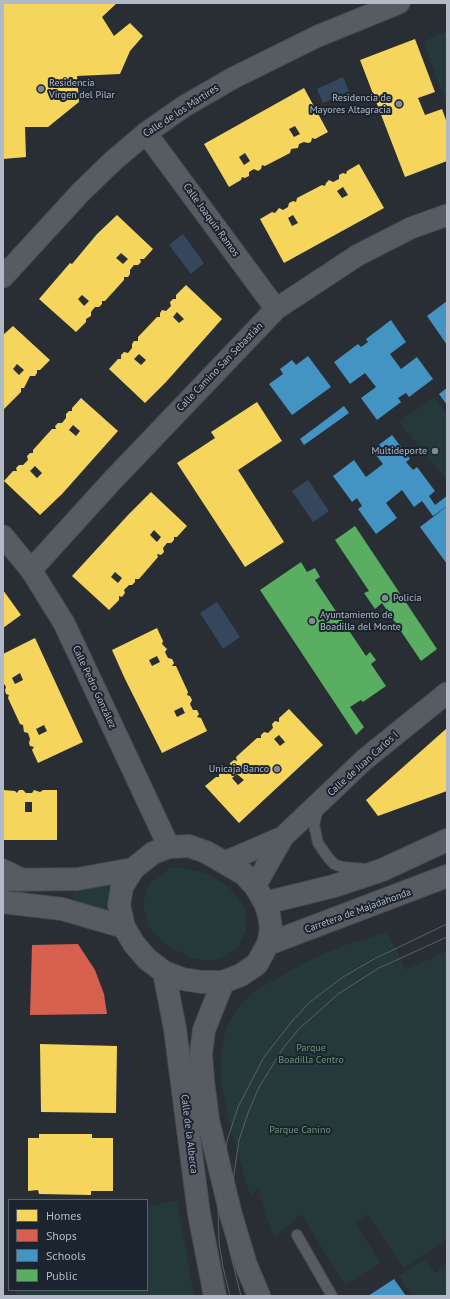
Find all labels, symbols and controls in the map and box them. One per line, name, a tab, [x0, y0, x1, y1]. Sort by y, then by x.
place label: Residencia Virgen del Pilar	[49, 77, 115, 100]
street label: Calle de los Mártires	[141, 82, 221, 140]
marker: Residencia Virgen del Pilar	[36, 84, 46, 94]
place label: Residencia de Mayores Altagracia	[310, 92, 391, 116]
marker: Residencia de Mayores Altagracia	[394, 99, 404, 109]
street label: Calle Joaquín Ramos	[180, 181, 242, 259]
street label: Calle Camino San Sebastián	[174, 320, 266, 414]
place label: Multideporte	[371, 445, 427, 457]
marker: Multideporte	[430, 446, 440, 456]
place label: Policía	[393, 592, 421, 604]
marker: Policía	[380, 593, 390, 603]
place label: Ayuntamiento de Boadilla del Monte	[320, 609, 401, 632]
marker: Ayuntamiento de Boadilla del Monte	[307, 616, 317, 626]
street label: Calle Pedro González	[70, 644, 118, 730]
street label: Calle de Juan Carlos I	[325, 729, 401, 799]
place label: Unicaja Banco	[209, 763, 269, 775]
marker: Unicaja Banco	[272, 764, 282, 774]
street label: Carretera de Majadahonda	[303, 886, 413, 936]
park label: Parque Boadilla Centro	[278, 1042, 344, 1066]
street label: Calle de la Alberca	[178, 1094, 200, 1174]
park label: Parque Canino	[269, 1124, 331, 1136]
legend	[8, 1199, 148, 1291]
text: Homes	[46, 1208, 81, 1223]
text: Shops	[46, 1228, 77, 1243]
text: Schools	[46, 1248, 86, 1263]
text: Public	[46, 1268, 77, 1283]

